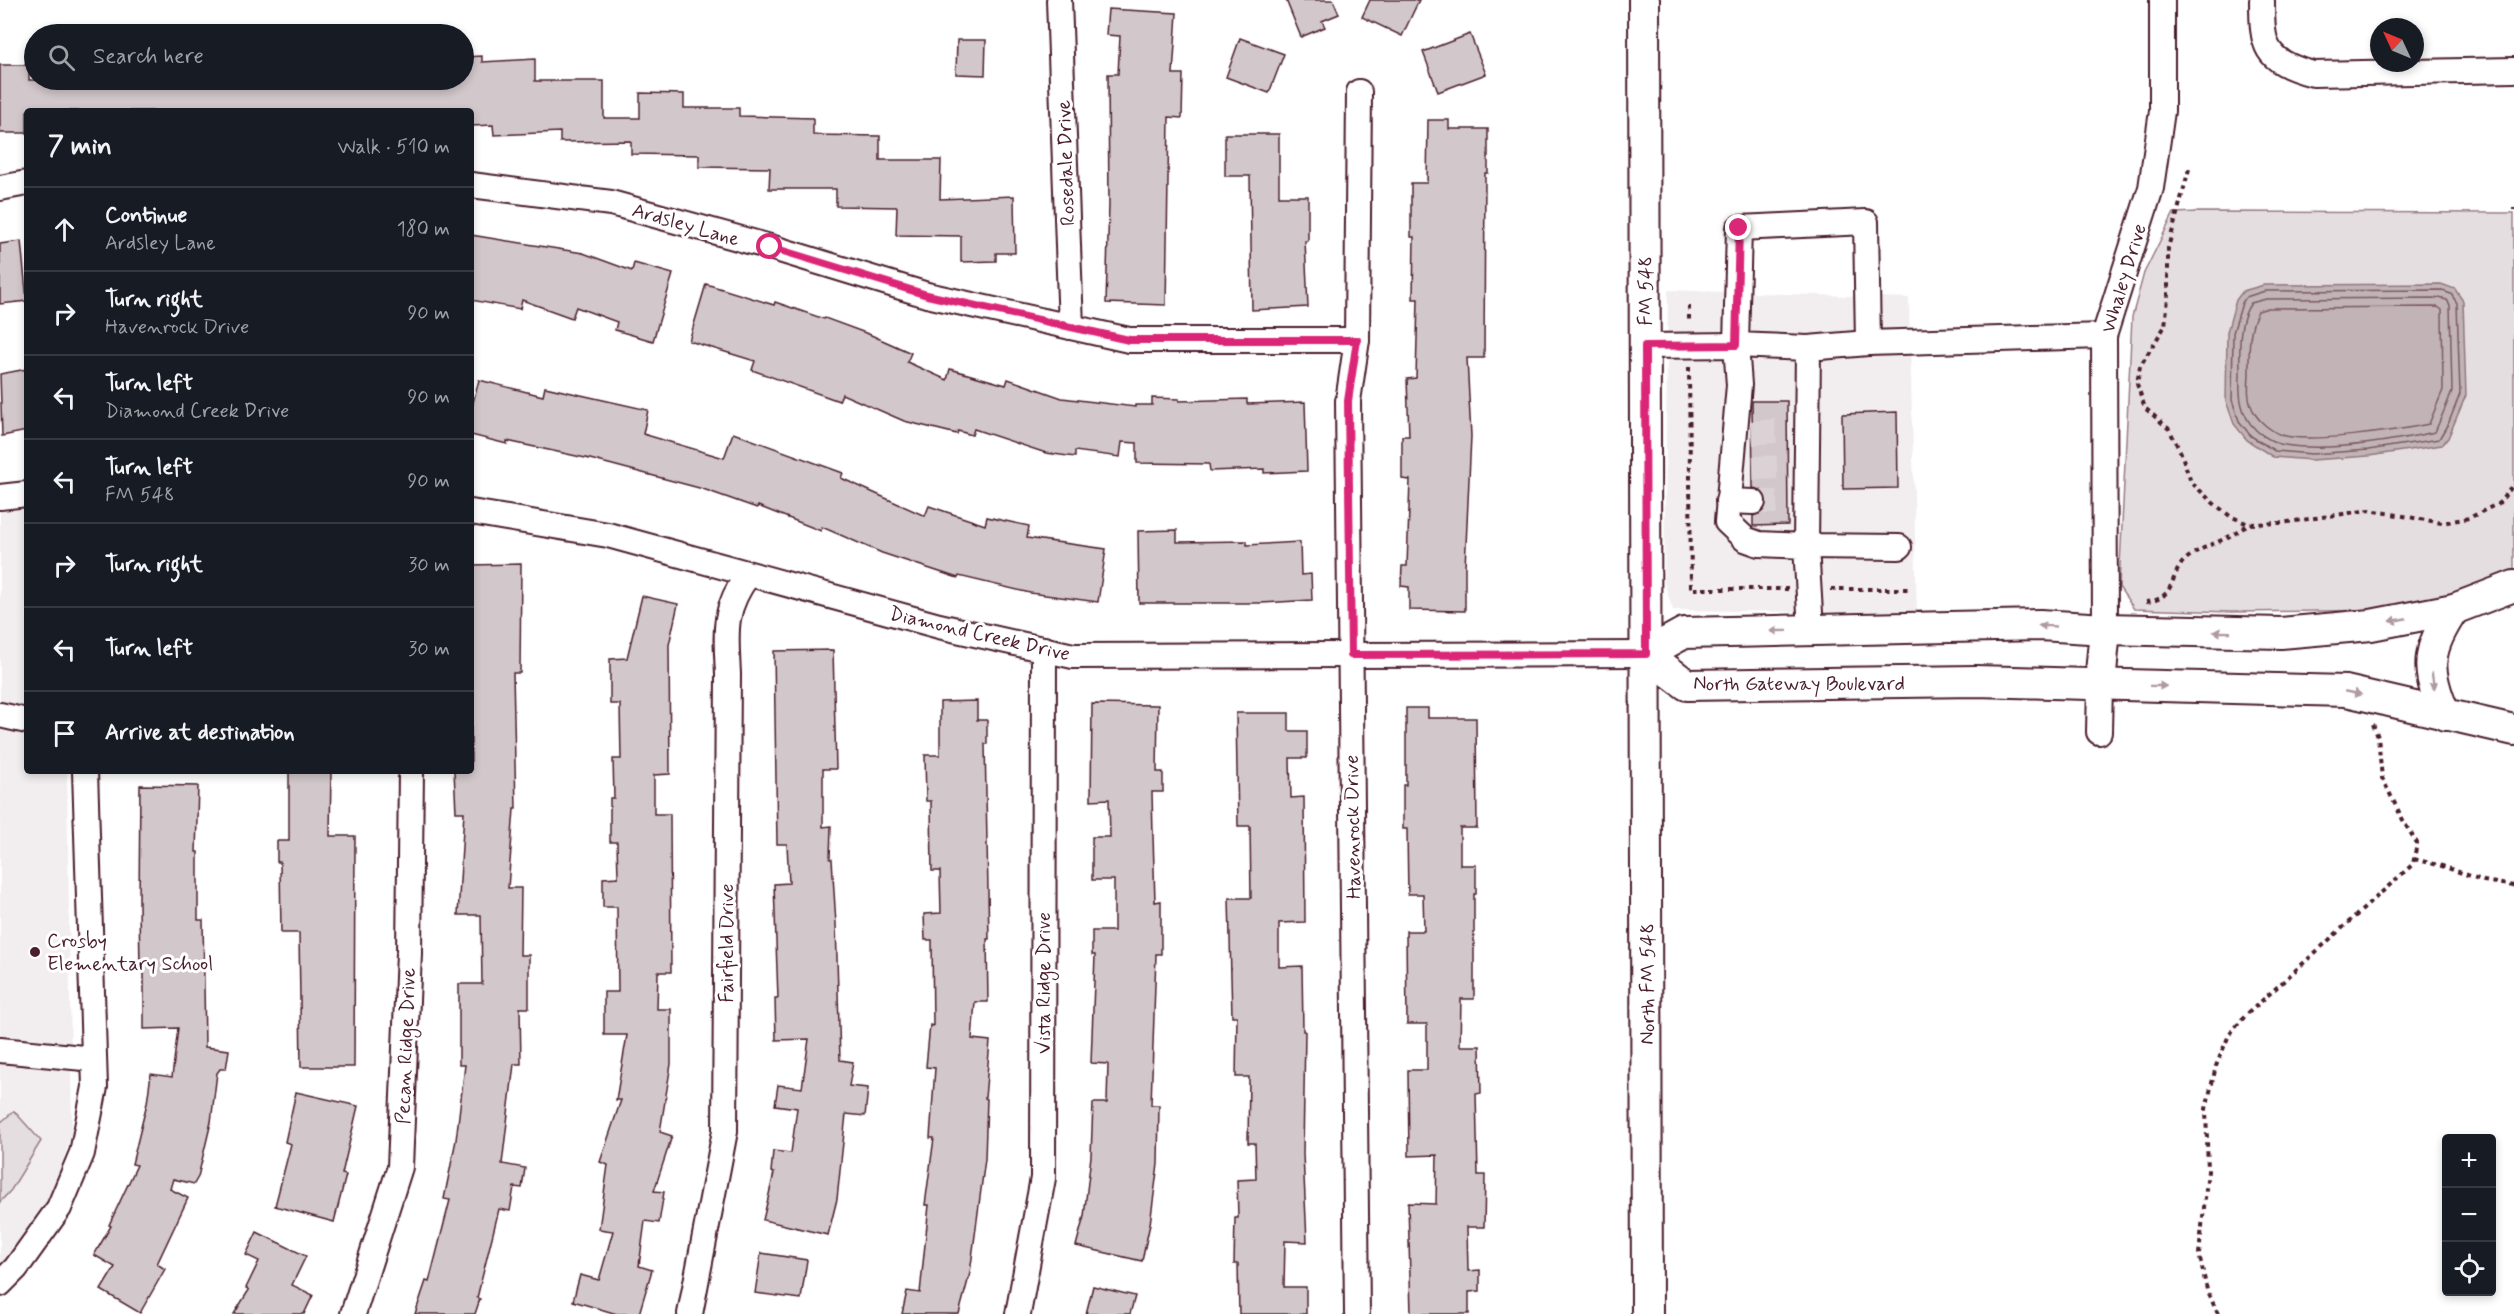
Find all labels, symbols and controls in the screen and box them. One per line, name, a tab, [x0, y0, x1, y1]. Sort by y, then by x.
north arrow	[2370, 18, 2424, 72]
search box	[24, 24, 474, 90]
icon: search	[45, 41, 78, 74]
text: Search here	[93, 43, 204, 71]
street label: Rosedale Drive	[1051, 99, 1082, 226]
text: 7 min	[48, 130, 112, 164]
text: Walk · 510 m	[337, 134, 450, 161]
street label: Ardsley Lane	[629, 197, 742, 254]
text: Continue	[105, 202, 187, 230]
icon: ahead	[48, 213, 81, 246]
route end	[1725, 214, 1751, 240]
text: 180 m	[397, 216, 450, 243]
street label: Whaley Drive	[2095, 220, 2154, 336]
text: Ardsley Lane	[105, 230, 216, 257]
route start	[756, 233, 782, 259]
street label: FM 548	[1633, 256, 1660, 326]
text: Turn right	[105, 286, 203, 314]
icon: right	[48, 297, 81, 330]
text: 90 m	[407, 300, 450, 327]
text: Havenrock Drive	[105, 314, 249, 341]
text: Turn left	[105, 370, 193, 398]
icon: left	[48, 381, 81, 414]
text: 90 m	[407, 384, 450, 411]
text: Diamond Creek Drive	[105, 398, 289, 425]
text: Turn left	[105, 454, 193, 482]
icon: left	[48, 465, 81, 498]
text: 90 m	[407, 468, 450, 495]
text: FM 548	[105, 482, 175, 509]
icon: right	[48, 549, 81, 582]
text: Turn right	[105, 551, 203, 579]
text: 30 m	[408, 552, 450, 579]
street label: Diamond Creek Drive	[887, 601, 1073, 668]
one-way arrow	[2388, 616, 2407, 625]
one-way arrow	[2037, 621, 2056, 630]
one-way arrow	[1770, 626, 1789, 636]
one-way arrow	[2213, 627, 2232, 636]
icon: left	[48, 633, 81, 666]
text: Turn left	[105, 635, 193, 663]
text: 30 m	[408, 636, 450, 663]
street label: North Gateway Boulevard	[1693, 671, 1905, 698]
one-way arrow	[2429, 672, 2438, 691]
one-way arrow	[2149, 681, 2168, 691]
one-way arrow	[2344, 689, 2363, 698]
icon: arrive	[48, 717, 81, 750]
text: Arrive at destination	[105, 719, 295, 747]
street label: Havenrock Drive	[1339, 755, 1368, 899]
street label: Fairfield Drive	[714, 883, 741, 1003]
street label: Vista Ridge Drive	[1031, 912, 1059, 1054]
street label: North FM 548	[1635, 923, 1662, 1045]
place label: Crosby Elementary School	[47, 928, 213, 978]
marker: Crosby Elementary School	[28, 945, 42, 959]
street label: Pecan Ridge Drive	[390, 967, 424, 1125]
map controls	[2442, 1134, 2496, 1296]
button: +	[2442, 1134, 2496, 1188]
button: −	[2442, 1188, 2496, 1242]
button: locate	[2442, 1242, 2496, 1296]

